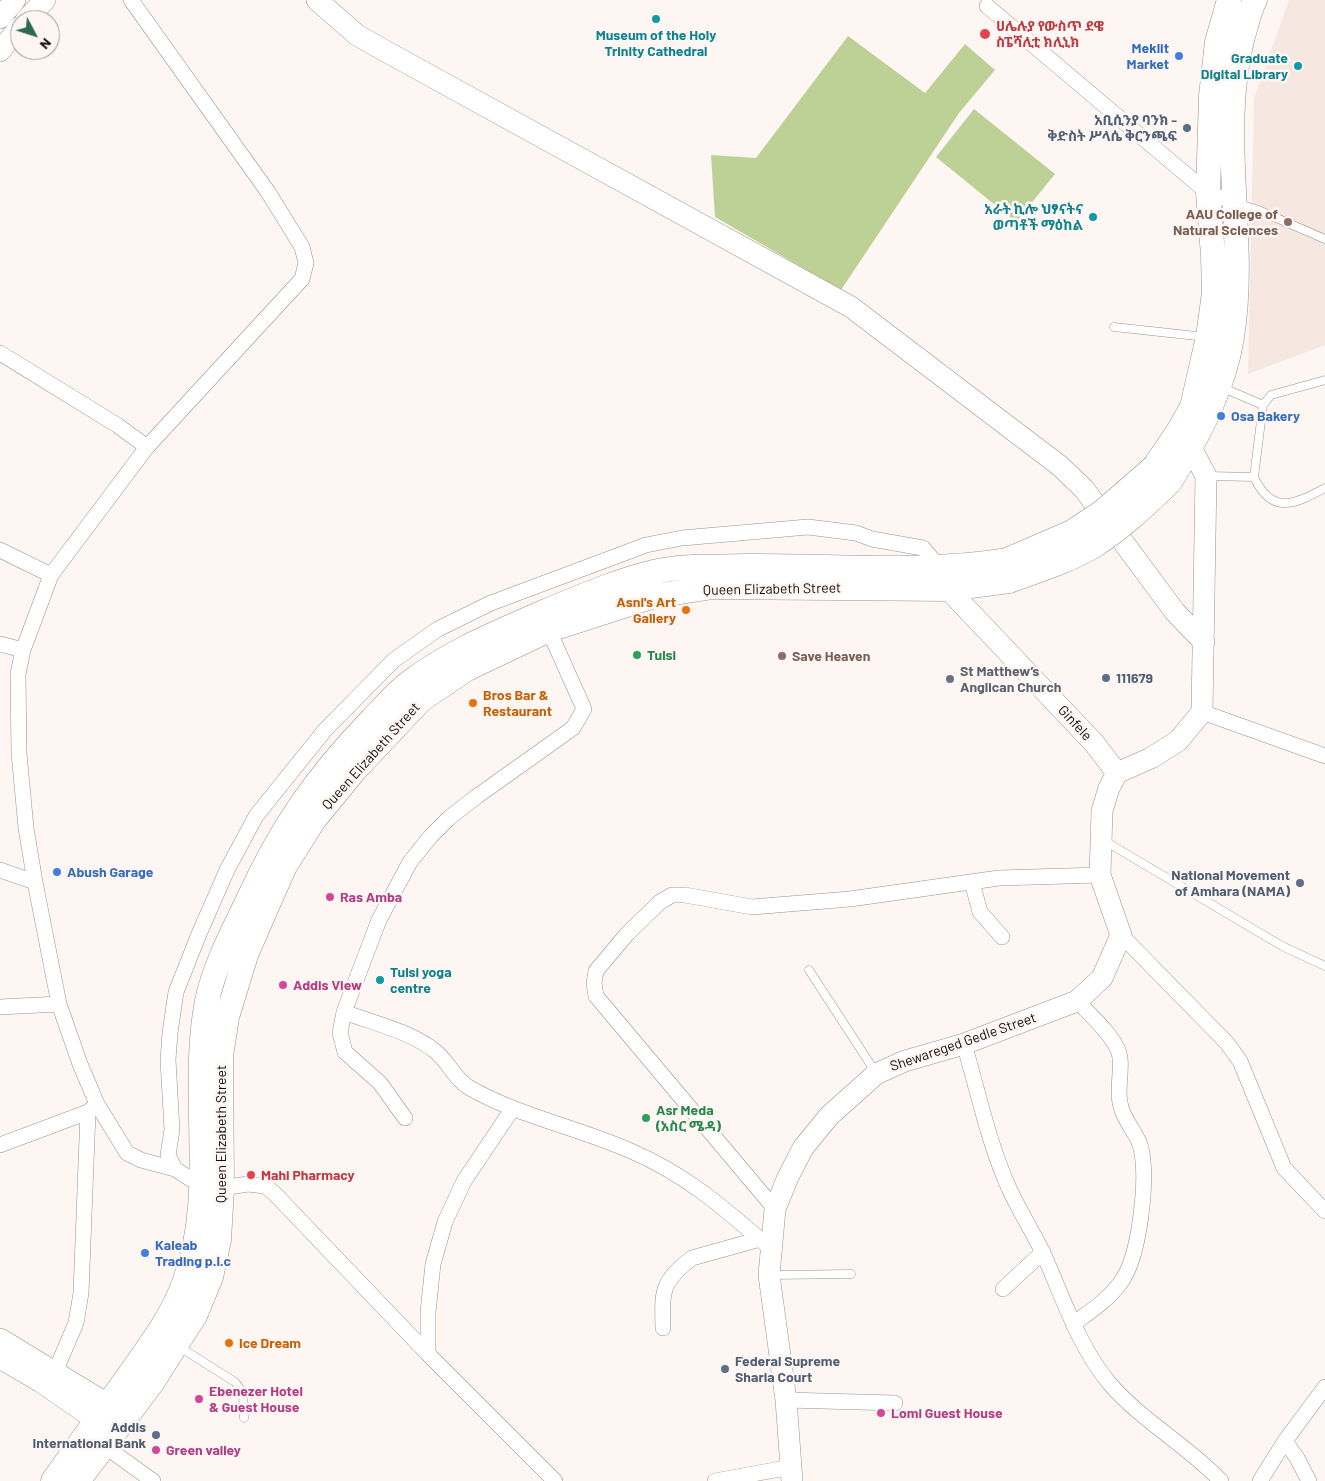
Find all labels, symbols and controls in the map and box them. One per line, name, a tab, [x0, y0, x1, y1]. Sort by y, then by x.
north arrow	[10, 10, 60, 60]
marker: Museum of the Holy Trinity Cathedral	[650, 13, 662, 25]
place label: ሀሌሉያ የውስጥ ደዌ ስፔሻሊቲ ክሊኒክ	[996, 18, 1104, 50]
place label: Museum of the Holy Trinity Cathedral	[596, 27, 716, 59]
marker: ሀሌሉያ የውስጥ ደዌ ስፔሻሊቲ ክሊኒክ	[978, 27, 992, 41]
text: N	[37, 35, 56, 53]
place label: Meklit Market	[1127, 40, 1169, 72]
marker: Meklit Market	[1173, 50, 1185, 62]
place label: Graduate Digital Library	[1201, 50, 1288, 82]
marker: Graduate Digital Library	[1292, 60, 1304, 72]
place label: አቢሲንያ ባንክ - ቅድስት ሥላሴ ቅርንጫፍ	[1048, 112, 1177, 144]
marker: አቢሲንያ ባንክ - ቅድስት ሥላሴ ቅርንጫፍ	[1181, 122, 1193, 134]
place label: አራት ኪሎ ህፃናትና ወጣቶች ማዕከል	[984, 201, 1083, 233]
place label: AAU College of Natural Sciences	[1173, 206, 1278, 238]
marker: አራት ኪሎ ህፃናትና ወጣቶች ማዕከል	[1087, 211, 1099, 223]
marker: AAU College of Natural Sciences	[1282, 216, 1294, 228]
place label: Osa Bakery	[1231, 408, 1300, 424]
marker: Osa Bakery	[1215, 410, 1227, 422]
street label: Queen Elizabeth Street	[703, 579, 841, 599]
place label: Asni's Art Gallery	[616, 594, 676, 626]
marker: Asni's Art Gallery	[680, 604, 692, 616]
place label: Tulsi	[647, 647, 676, 663]
place label: Save Heaven	[792, 648, 870, 664]
marker: Tulsi	[631, 649, 643, 661]
marker: Save Heaven	[776, 650, 788, 662]
place label: St Matthew’s Anglican Church	[960, 663, 1061, 696]
place label: 111679	[1116, 670, 1153, 686]
marker: 111679	[1100, 672, 1112, 684]
marker: St Matthew’s Anglican Church	[944, 673, 956, 685]
place label: Bros Bar & Restaurant	[483, 687, 552, 720]
marker: Bros Bar & Restaurant	[467, 697, 479, 709]
street label: Queen Elizabeth Street	[319, 699, 423, 813]
street label: Ginfele	[1054, 702, 1096, 744]
place label: Abush Garage	[67, 864, 153, 880]
marker: Abush Garage	[51, 866, 63, 878]
place label: National Movement of Amhara (NAMA)	[1171, 867, 1290, 900]
marker: National Movement of Amhara (NAMA)	[1294, 877, 1306, 889]
place label: Ras Amba	[340, 889, 402, 905]
marker: Ras Amba	[324, 891, 336, 903]
place label: Tulsi yoga centre	[390, 964, 452, 996]
marker: Tulsi yoga centre	[374, 974, 386, 986]
place label: Addis View	[293, 977, 362, 993]
marker: Addis View	[277, 979, 289, 991]
street label: Shewareged Gedle Street	[888, 1009, 1038, 1075]
street label: Queen Elizabeth Street	[213, 1065, 229, 1203]
place label: Asr Meda (አስር ሜዳ)	[656, 1102, 721, 1134]
marker: Asr Meda (አስር ሜዳ)	[640, 1112, 652, 1124]
place label: Mahi Pharmacy	[261, 1167, 355, 1183]
marker: Mahi Pharmacy	[245, 1169, 257, 1181]
place label: Kaleab Trading p.l.c	[155, 1237, 231, 1270]
marker: Kaleab Trading p.l.c	[139, 1247, 151, 1259]
place label: Ice Dream	[239, 1335, 301, 1351]
marker: Ice Dream	[223, 1337, 235, 1349]
place label: Federal Supreme Sharia Court	[735, 1353, 840, 1385]
marker: Federal Supreme Sharia Court	[719, 1363, 731, 1375]
place label: Ebenezer Hotel & Guest House	[209, 1383, 303, 1415]
marker: Ebenezer Hotel & Guest House	[193, 1393, 205, 1405]
place label: Lomi Guest House	[891, 1405, 1003, 1421]
marker: Lomi Guest House	[875, 1407, 887, 1419]
place label: Addis International Bank	[32, 1419, 146, 1451]
marker: Addis International Bank	[150, 1429, 162, 1441]
place label: Green valley	[166, 1442, 241, 1458]
marker: Green valley	[150, 1444, 162, 1456]

